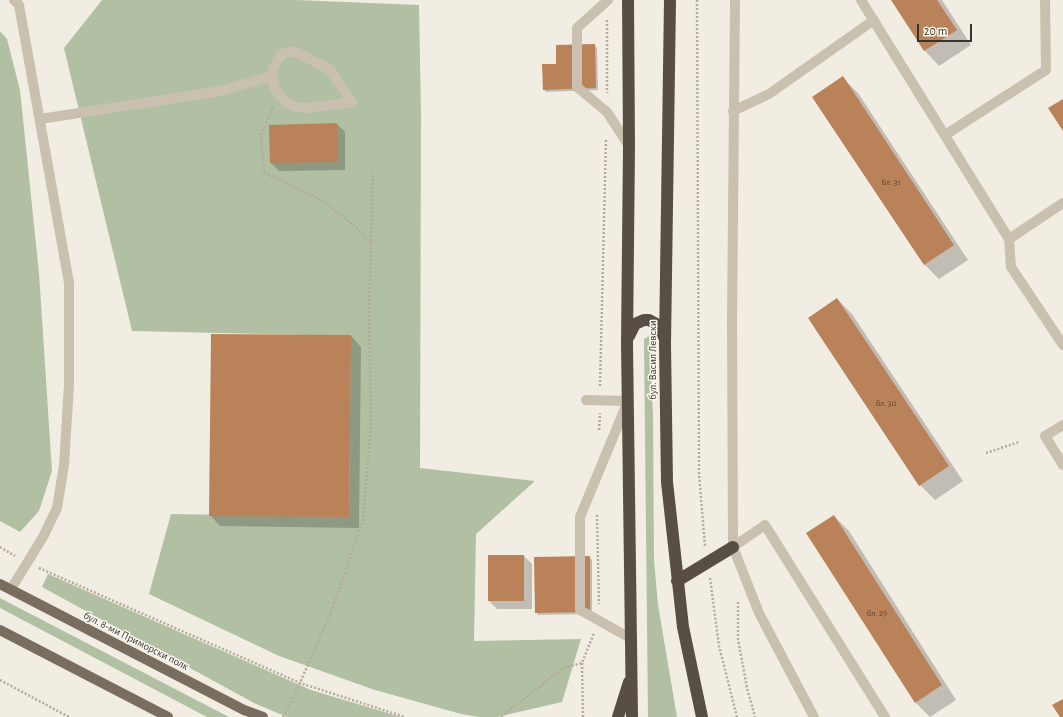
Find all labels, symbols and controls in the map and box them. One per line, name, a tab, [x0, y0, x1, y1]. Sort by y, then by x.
scale bar	[919, 16, 974, 42]
text: 20 m	[924, 25, 947, 37]
house number: бл. 31	[882, 177, 900, 187]
street label: бул. Васил Левски	[646, 320, 660, 400]
house number: бл. 30	[876, 398, 896, 408]
house number: бл. 29	[867, 608, 887, 618]
street label: бул. 8-ми Приморски полк	[81, 609, 191, 673]

